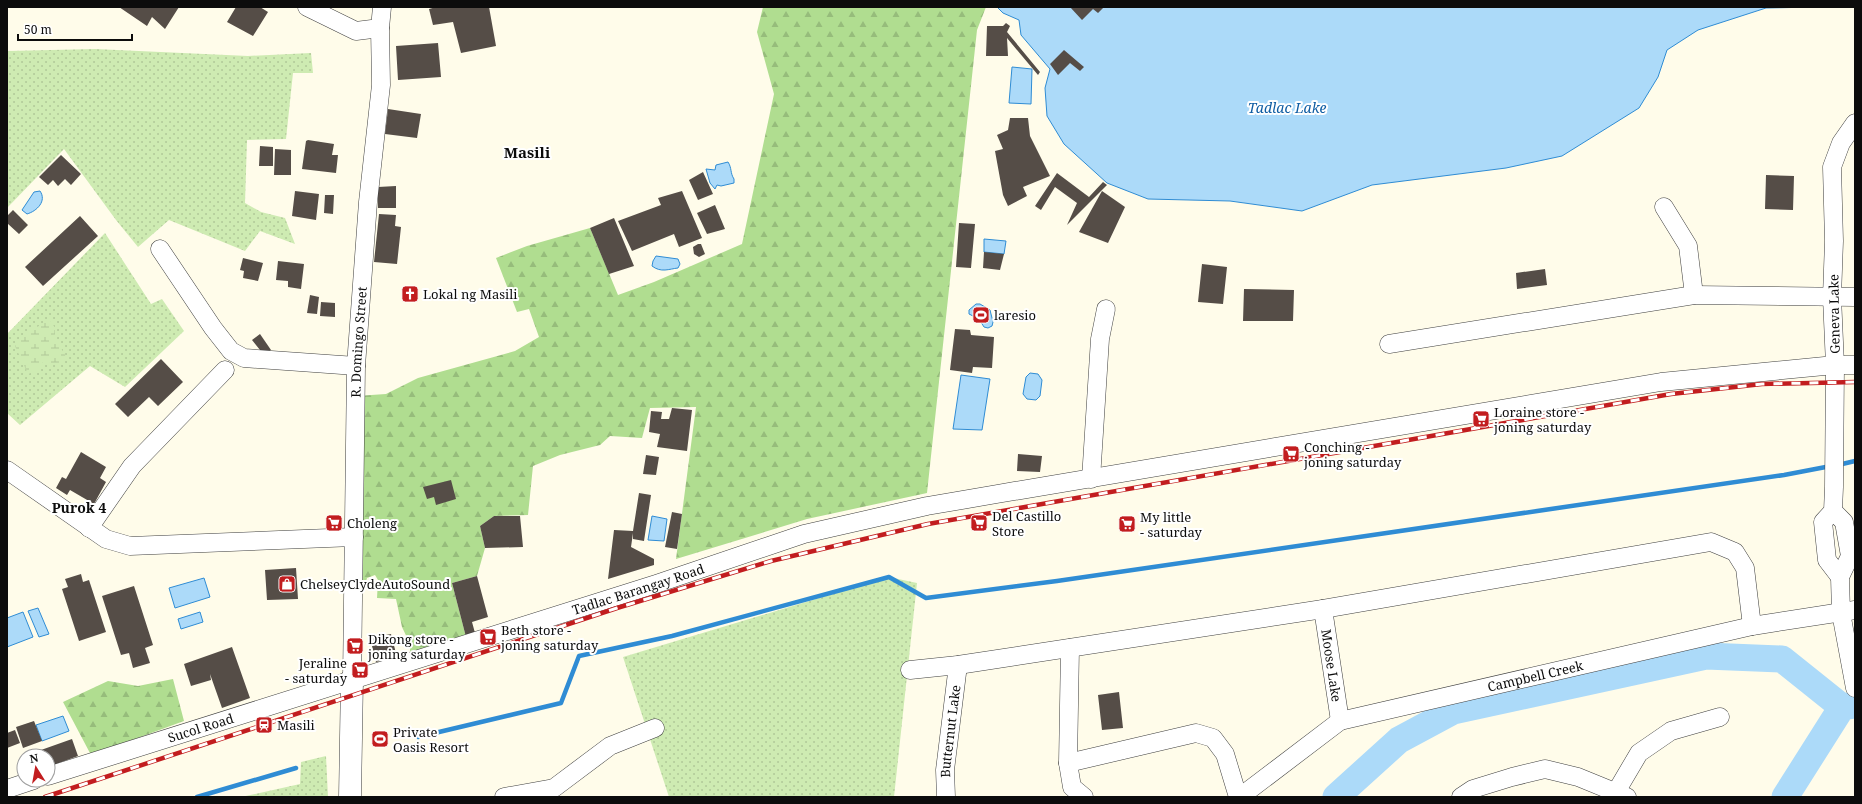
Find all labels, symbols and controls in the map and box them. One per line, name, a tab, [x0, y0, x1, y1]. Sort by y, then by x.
scale bar	[18, 16, 132, 42]
text: 50 m	[24, 21, 52, 38]
water label: Tadlac Lake	[1248, 98, 1326, 117]
district label: Masili	[504, 142, 551, 162]
street label: Geneva Lake	[1824, 274, 1844, 354]
church icon: Lokal ng Masili	[400, 284, 420, 304]
place label: Lokal ng Masili	[423, 285, 517, 303]
street label: R. Domingo Street	[347, 286, 371, 398]
sports icon: laresio	[971, 305, 991, 325]
place label: laresio	[994, 306, 1036, 324]
place label: Loraine store - joning saturday	[1493, 403, 1592, 436]
supermarket icon: Loraine store - joning saturday	[1471, 409, 1491, 429]
place label: Conching - joning saturday	[1303, 438, 1402, 471]
supermarket icon: Conching - joning saturday	[1281, 444, 1301, 464]
district label: Purok 4	[52, 498, 106, 517]
place label: Del Castillo Store	[992, 507, 1061, 540]
place label: My little - saturday	[1140, 508, 1203, 541]
supermarket icon: Choleng	[324, 513, 344, 533]
supermarket icon: Del Castillo Store	[969, 513, 989, 533]
place label: Choleng	[347, 514, 397, 532]
supermarket icon: My little - saturday	[1117, 514, 1137, 534]
street label: Tadlac Barangay Road	[570, 559, 706, 619]
shop icon: ChelseyClydeAutoSound	[277, 574, 297, 594]
place label: ChelseyClydeAutoSound	[300, 575, 450, 593]
place label: Beth store - joning saturday	[500, 621, 599, 654]
supermarket icon: Beth store - joning saturday	[478, 627, 498, 647]
street label: Moose Lake	[1317, 628, 1346, 703]
place label: Dikong store - joning saturday	[367, 630, 466, 663]
supermarket icon: Dikong store - joning saturday	[345, 636, 365, 656]
place label: Jeraline - saturday	[285, 654, 348, 687]
street label: Campbell Creek	[1486, 656, 1585, 696]
supermarket icon: Jeraline - saturday	[350, 660, 370, 680]
street label: Butternut Lake	[936, 684, 964, 778]
street label: Sucol Road	[165, 709, 236, 747]
station icon: Masili	[254, 715, 274, 735]
place label: Masili	[277, 716, 315, 734]
place label: Private Oasis Resort	[393, 723, 469, 756]
sports icon: Private Oasis Resort	[370, 729, 390, 749]
north arrow	[16, 748, 56, 788]
text: N	[28, 749, 40, 766]

